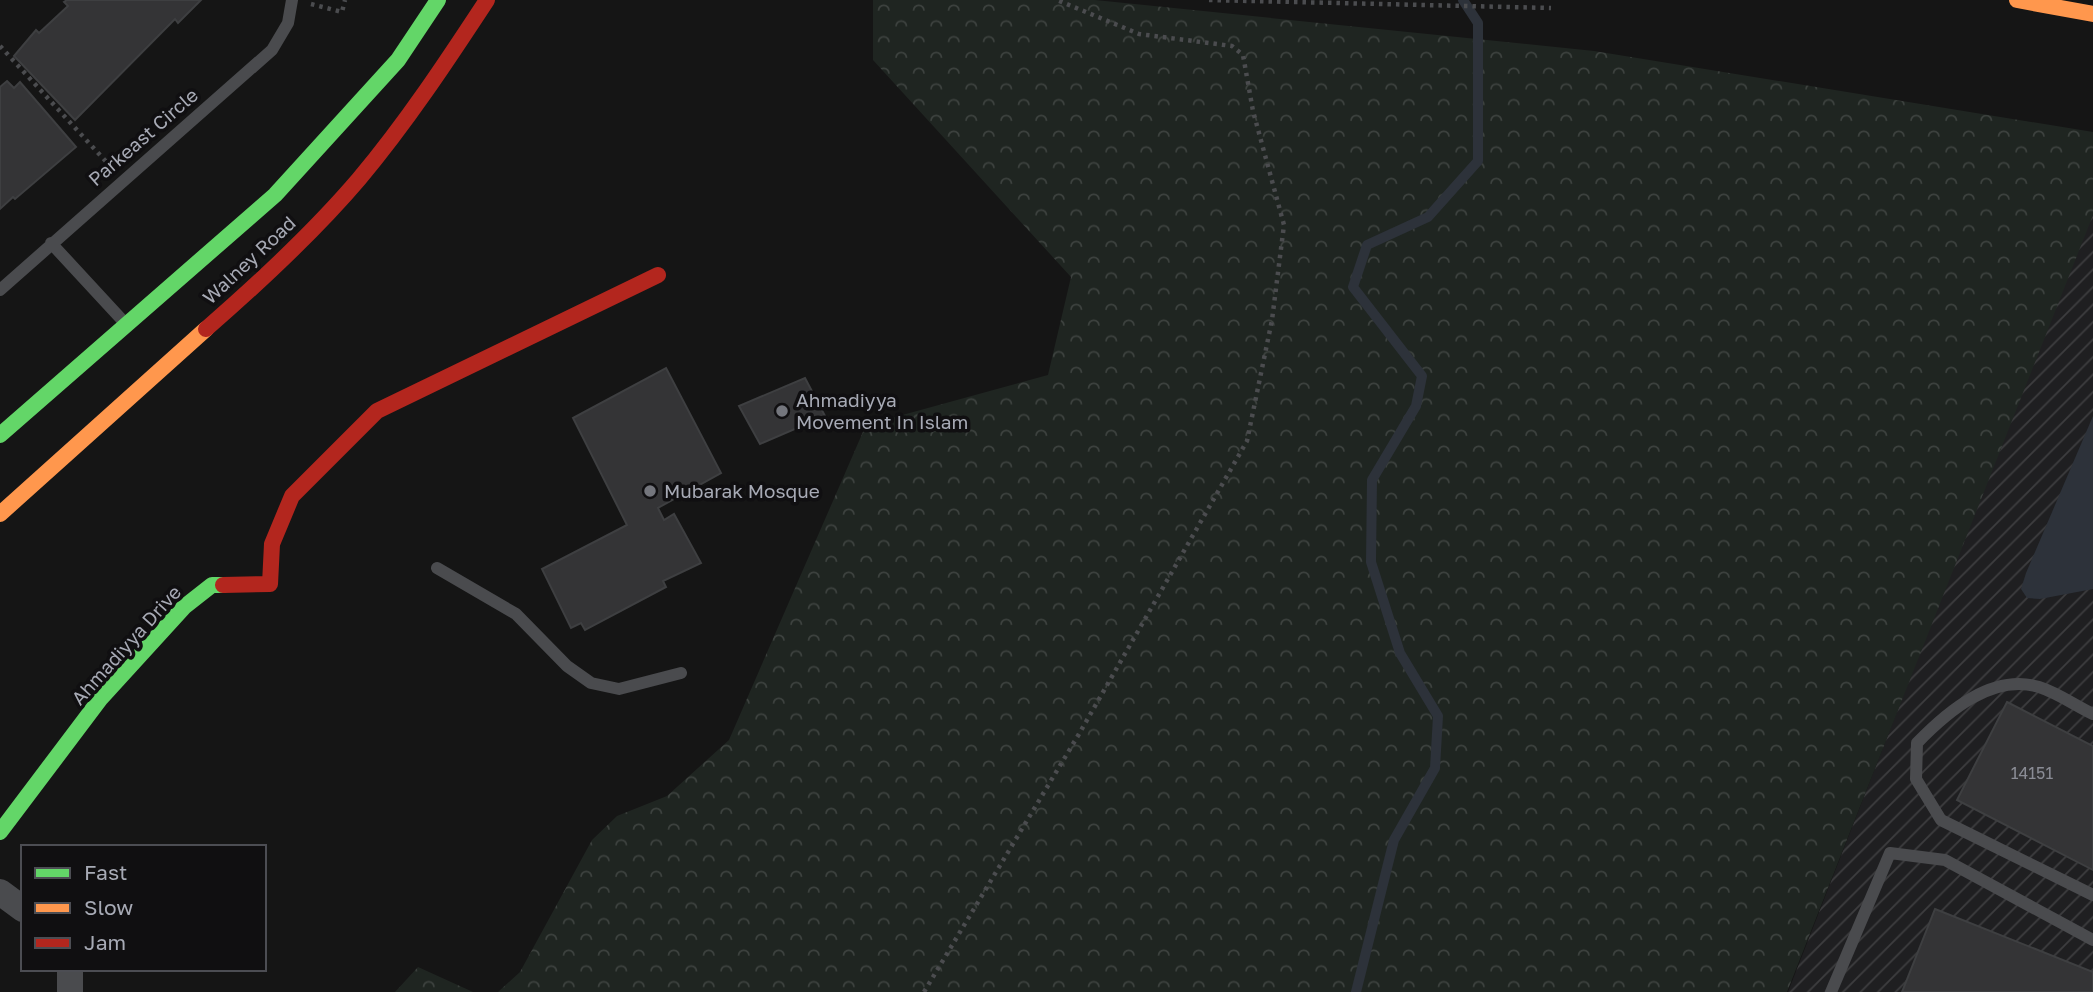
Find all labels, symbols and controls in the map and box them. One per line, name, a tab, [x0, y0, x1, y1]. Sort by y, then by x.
street label: Parkeast Circle	[83, 83, 202, 190]
street label: Walney Road	[197, 211, 300, 308]
place label: Ahmadiyya Movement In Islam	[796, 388, 968, 433]
marker: Ahmadiyya Movement In Islam	[774, 403, 790, 419]
place label: Mubarak Mosque	[664, 479, 820, 502]
marker: Mubarak Mosque	[642, 483, 658, 499]
street label: Ahmadiyya Drive	[66, 580, 185, 709]
house number: 14151	[2011, 763, 2053, 783]
legend	[21, 845, 266, 971]
text: Fast	[84, 859, 127, 885]
text: Slow	[84, 894, 133, 920]
text: Jam	[84, 929, 126, 955]

